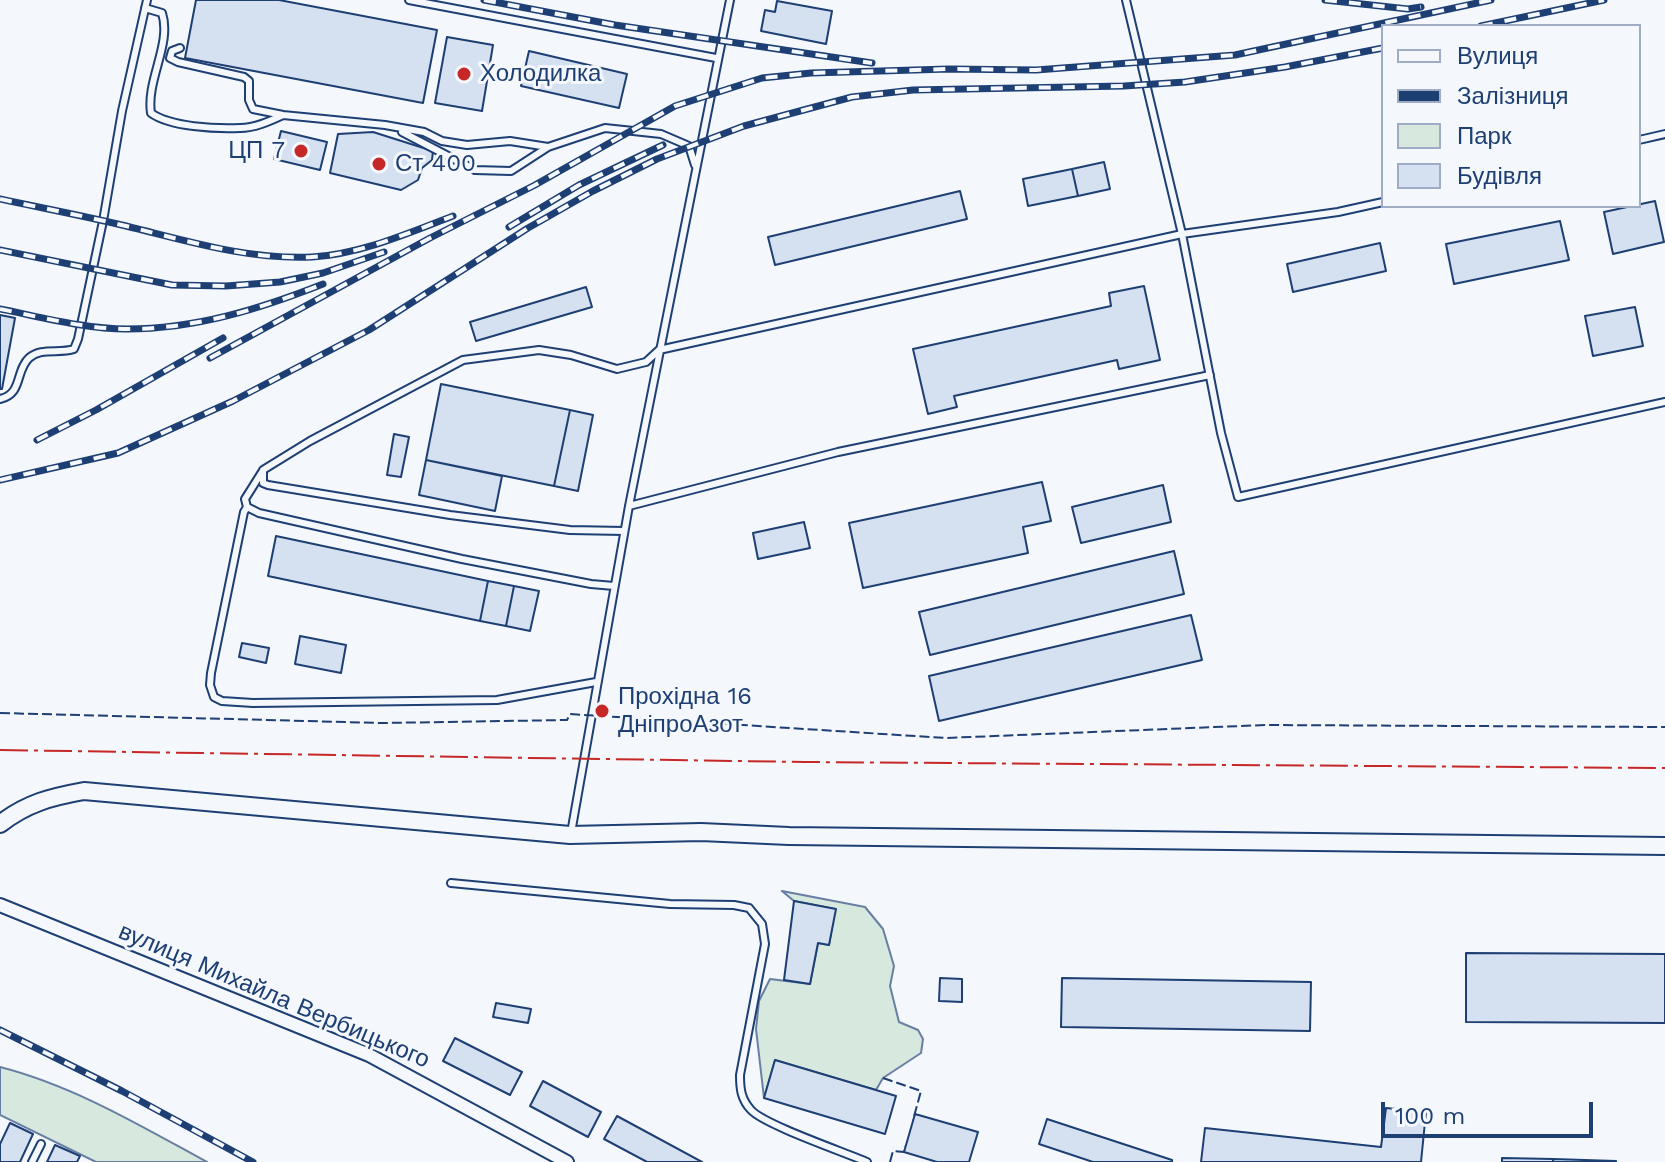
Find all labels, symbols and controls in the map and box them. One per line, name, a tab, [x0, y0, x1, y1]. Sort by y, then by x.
legend	[1381, 24, 1641, 208]
text: Вулиця	[1457, 42, 1538, 70]
place label: Холодилка	[480, 60, 601, 88]
marker: Холодилка	[455, 65, 473, 83]
text: Залізниця	[1457, 82, 1569, 110]
text: Парк	[1457, 122, 1511, 150]
place label: ЦП 7	[228, 137, 285, 165]
marker: ЦП 7	[292, 142, 310, 160]
place label: Ст 400	[395, 150, 476, 178]
marker: Ст 400	[370, 155, 388, 173]
text: Будівля	[1457, 162, 1542, 190]
place label: Прохідна 16 ДніпроАзот	[618, 683, 752, 739]
marker: Прохідна 16 ДніпроАзот	[593, 702, 611, 720]
street label: вулиця Михайла Вербицького	[114, 917, 434, 1075]
scale bar	[1385, 1086, 1597, 1136]
text: 100 m	[1395, 1102, 1465, 1130]

